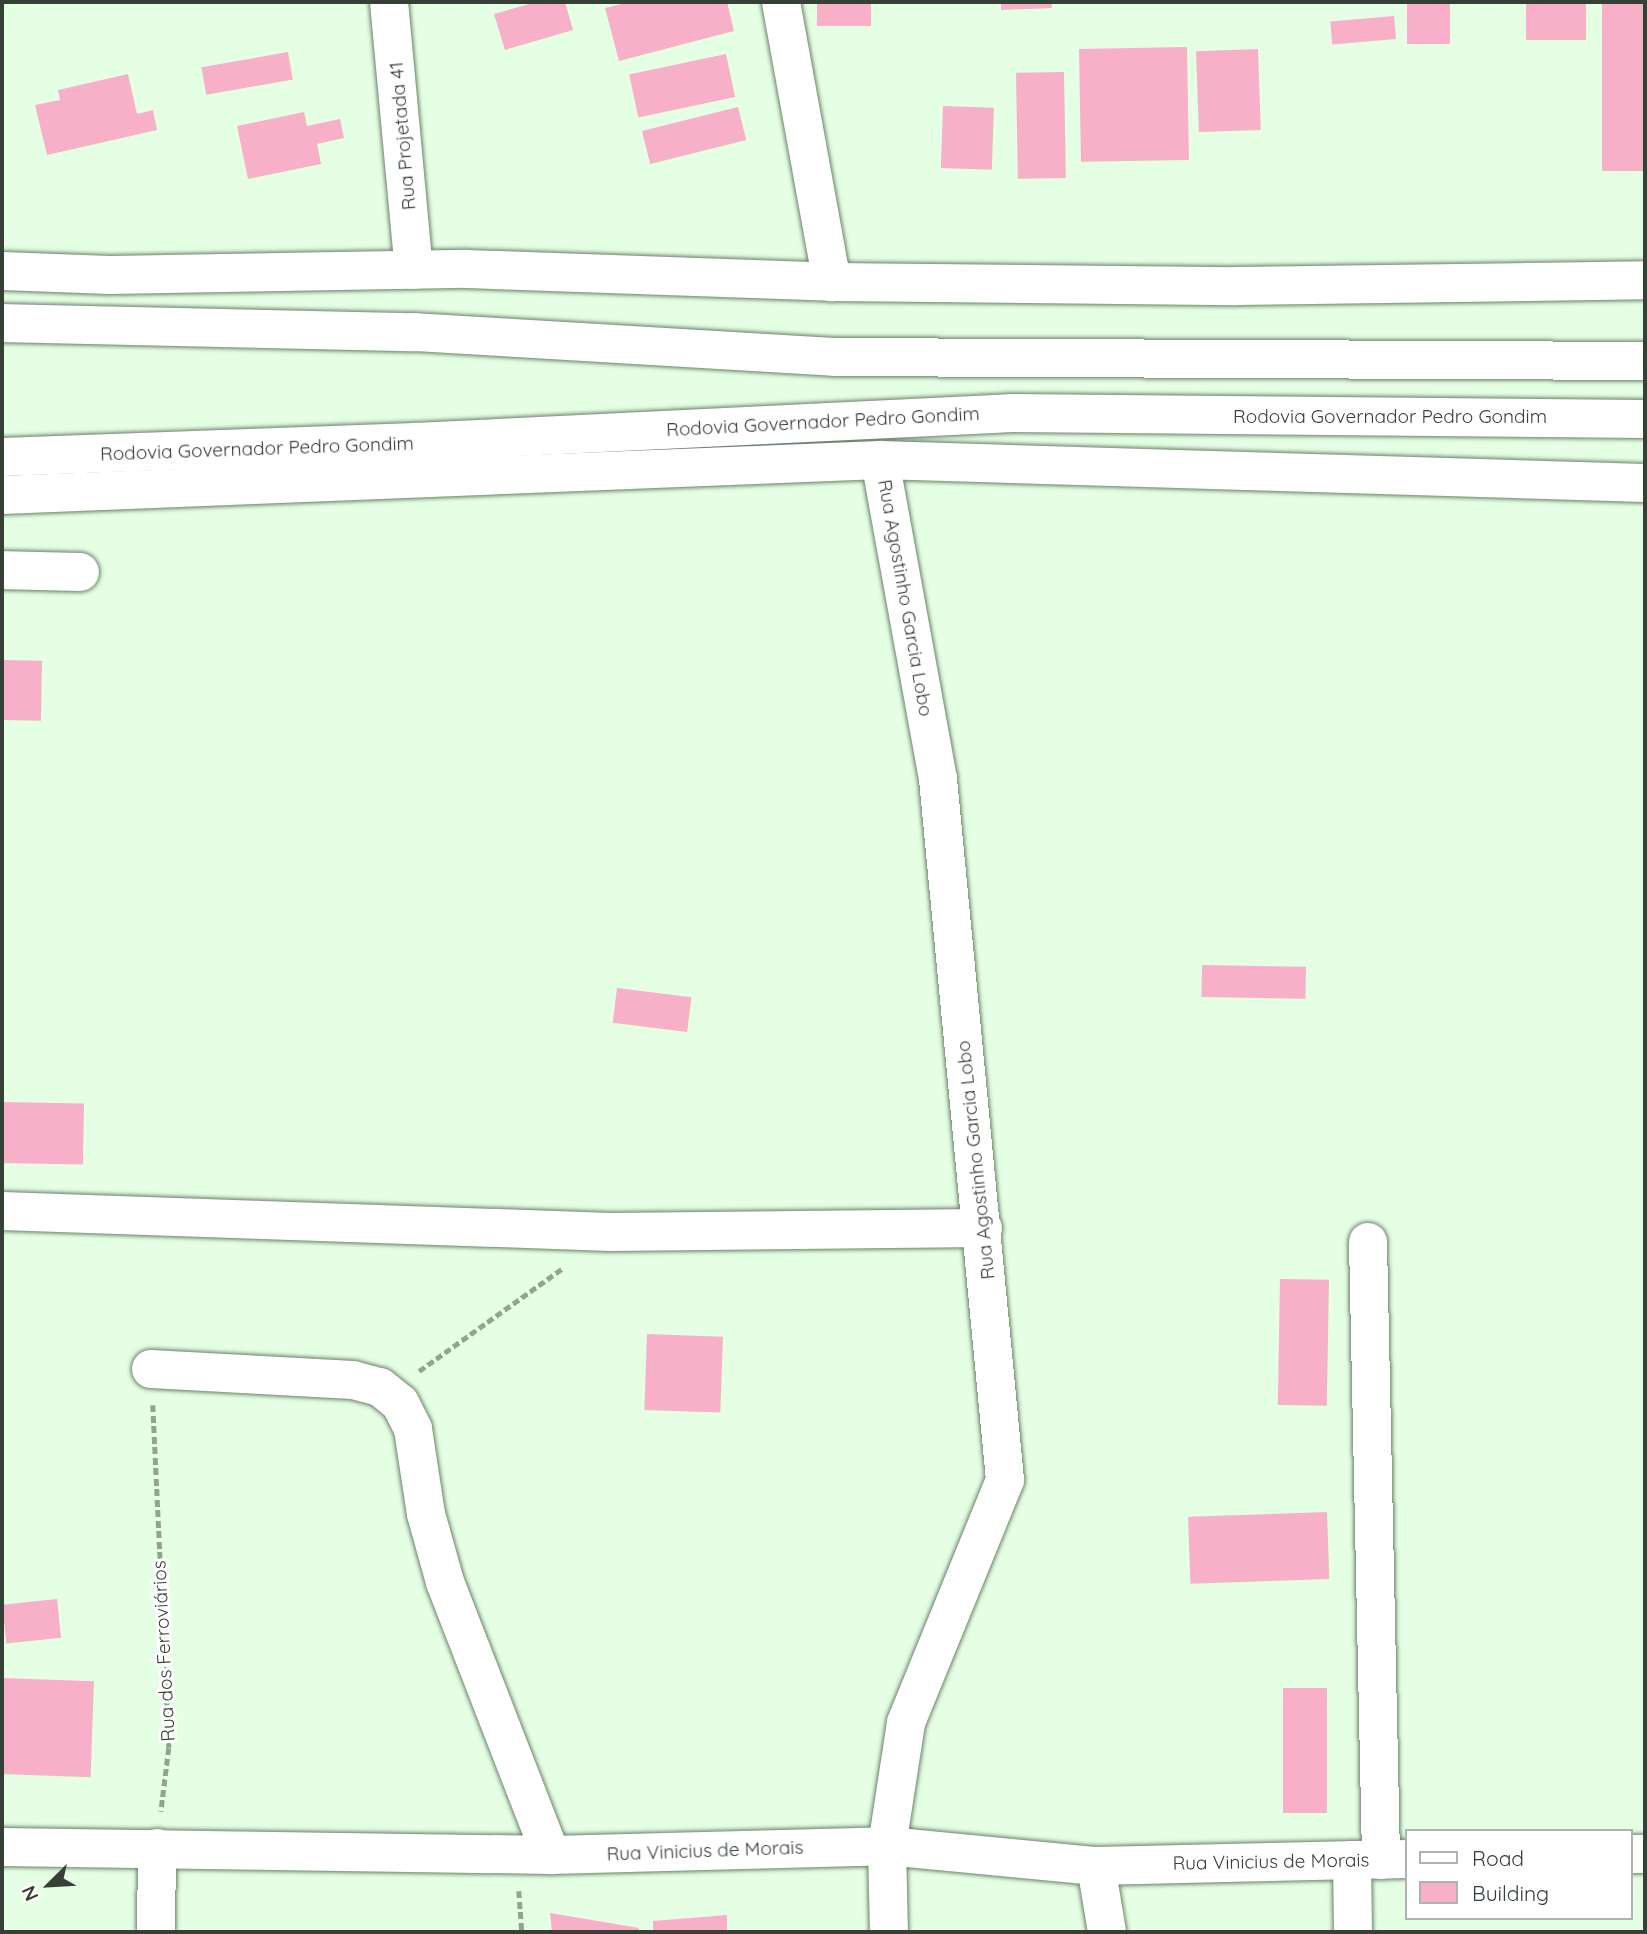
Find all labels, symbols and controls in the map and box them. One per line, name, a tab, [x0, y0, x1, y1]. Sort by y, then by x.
street label: Rua Projetada 41	[385, 61, 421, 211]
street label: Rodovia Governador Pedro Gondim	[666, 402, 980, 442]
street label: Rodovia Governador Pedro Gondim	[1233, 406, 1547, 428]
street label: Rodovia Governador Pedro Gondim	[100, 432, 414, 466]
street label: Rua Agostinho Garcia Lobo	[873, 478, 937, 718]
street label: Rua Agostinho Garcia Lobo	[952, 1039, 1000, 1281]
street label: Rua dos Ferroviários	[148, 1560, 180, 1742]
legend	[1406, 1829, 1633, 1920]
street label: Rua Vinicius de Morais	[606, 1836, 804, 1866]
text: Road	[1472, 1845, 1524, 1871]
street label: Rua Vinicius de Morais	[1172, 1849, 1370, 1875]
north arrow	[14, 1850, 84, 1920]
text: Building	[1472, 1880, 1549, 1906]
text: N	[16, 1882, 44, 1905]

